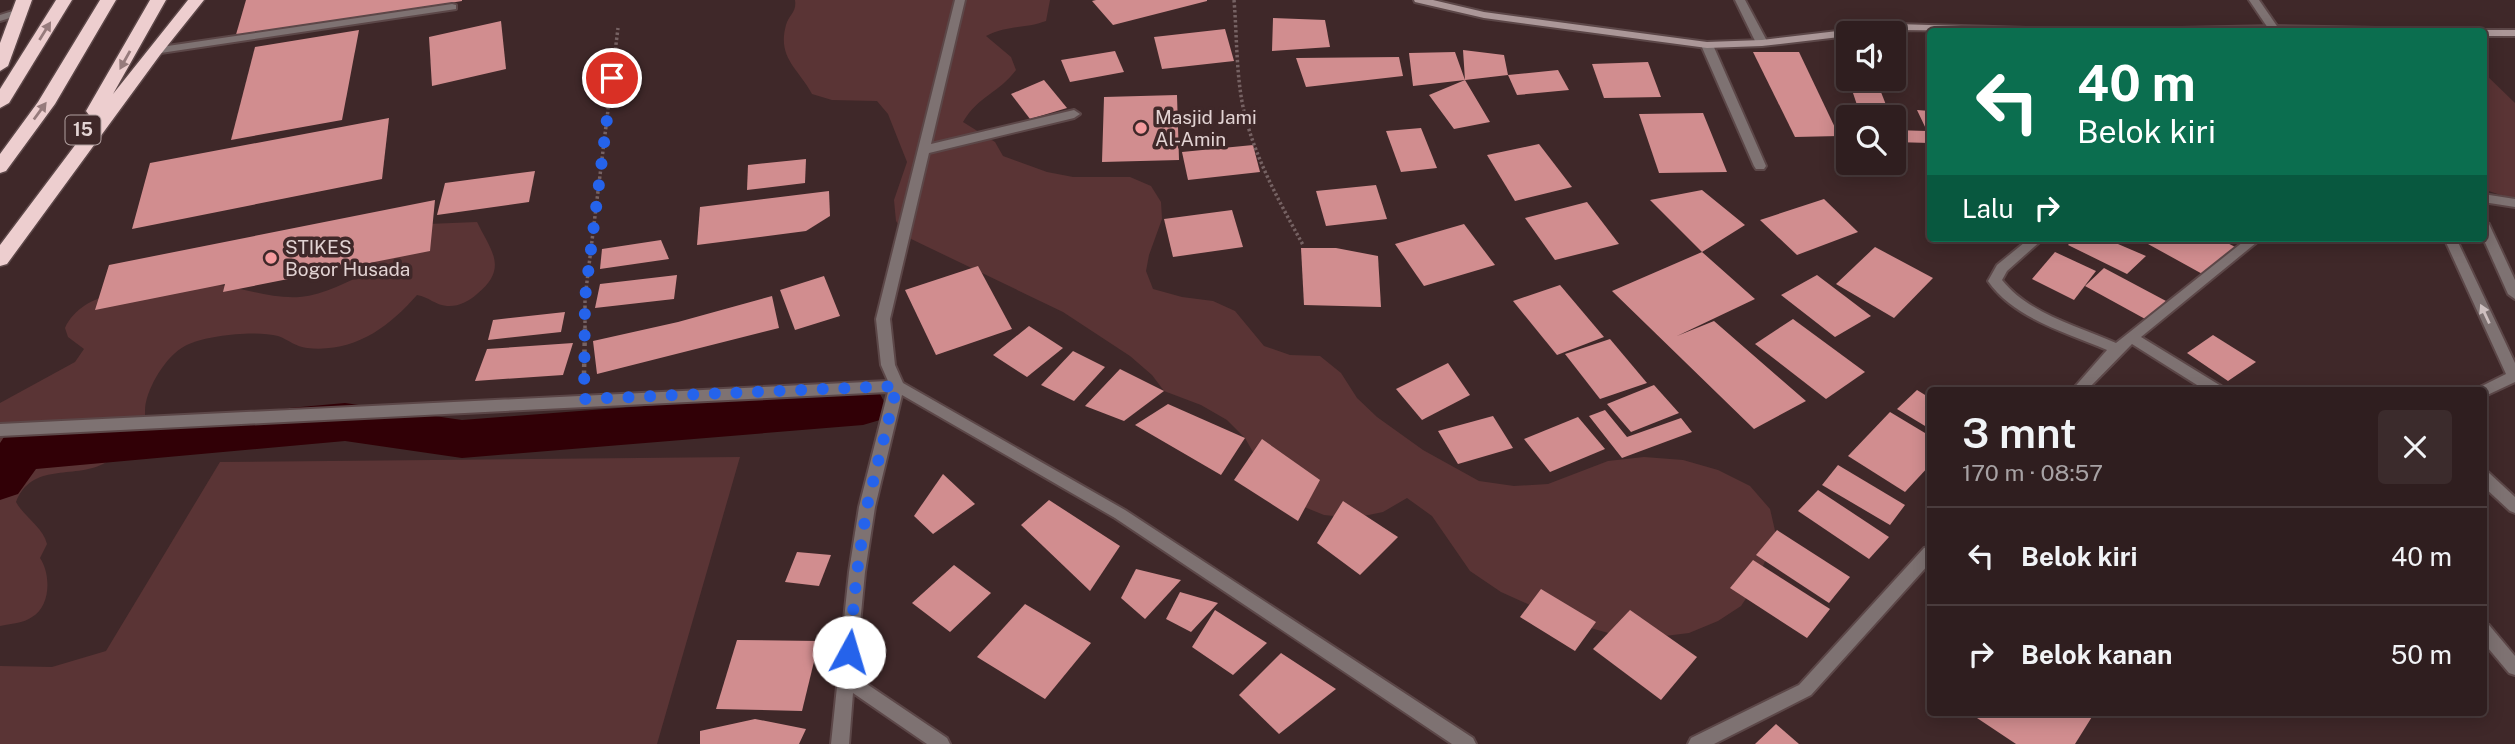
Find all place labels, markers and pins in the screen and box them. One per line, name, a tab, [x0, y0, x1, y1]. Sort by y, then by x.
pin	[582, 48, 642, 108]
place label: Masjid Jami Al-Amin	[1155, 106, 1257, 150]
marker: Masjid Jami Al-Amin	[1133, 120, 1149, 136]
place label: STIKES Bogor Husada	[285, 236, 410, 280]
marker: STIKES Bogor Husada	[263, 250, 279, 266]

